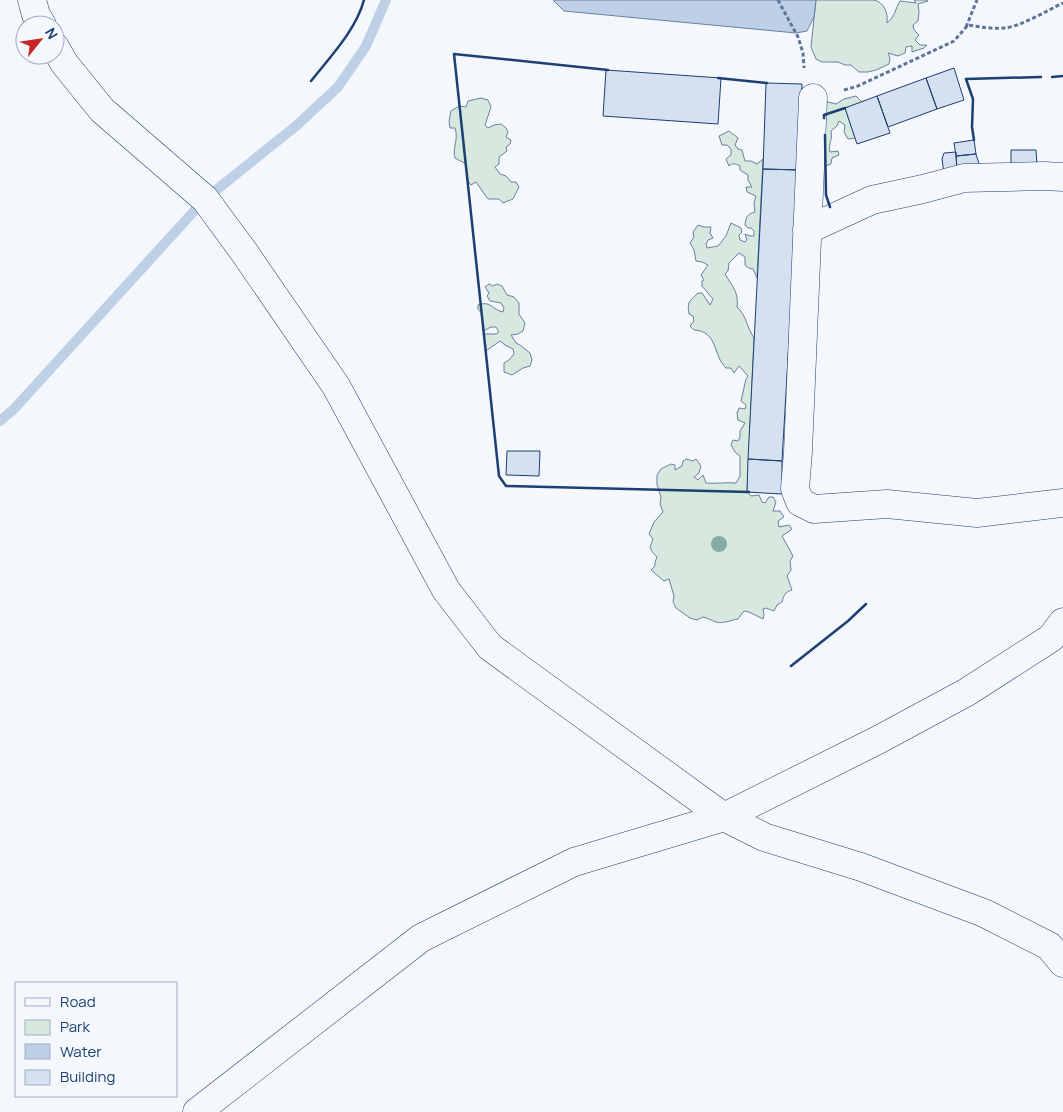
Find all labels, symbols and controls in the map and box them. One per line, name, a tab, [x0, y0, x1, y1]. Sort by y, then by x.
north arrow	[15, 15, 65, 65]
text: N	[41, 24, 62, 42]
legend	[15, 982, 178, 1097]
text: Road	[60, 991, 96, 1012]
text: Park	[60, 1016, 90, 1037]
text: Water	[60, 1041, 102, 1062]
text: Building	[60, 1066, 115, 1087]

